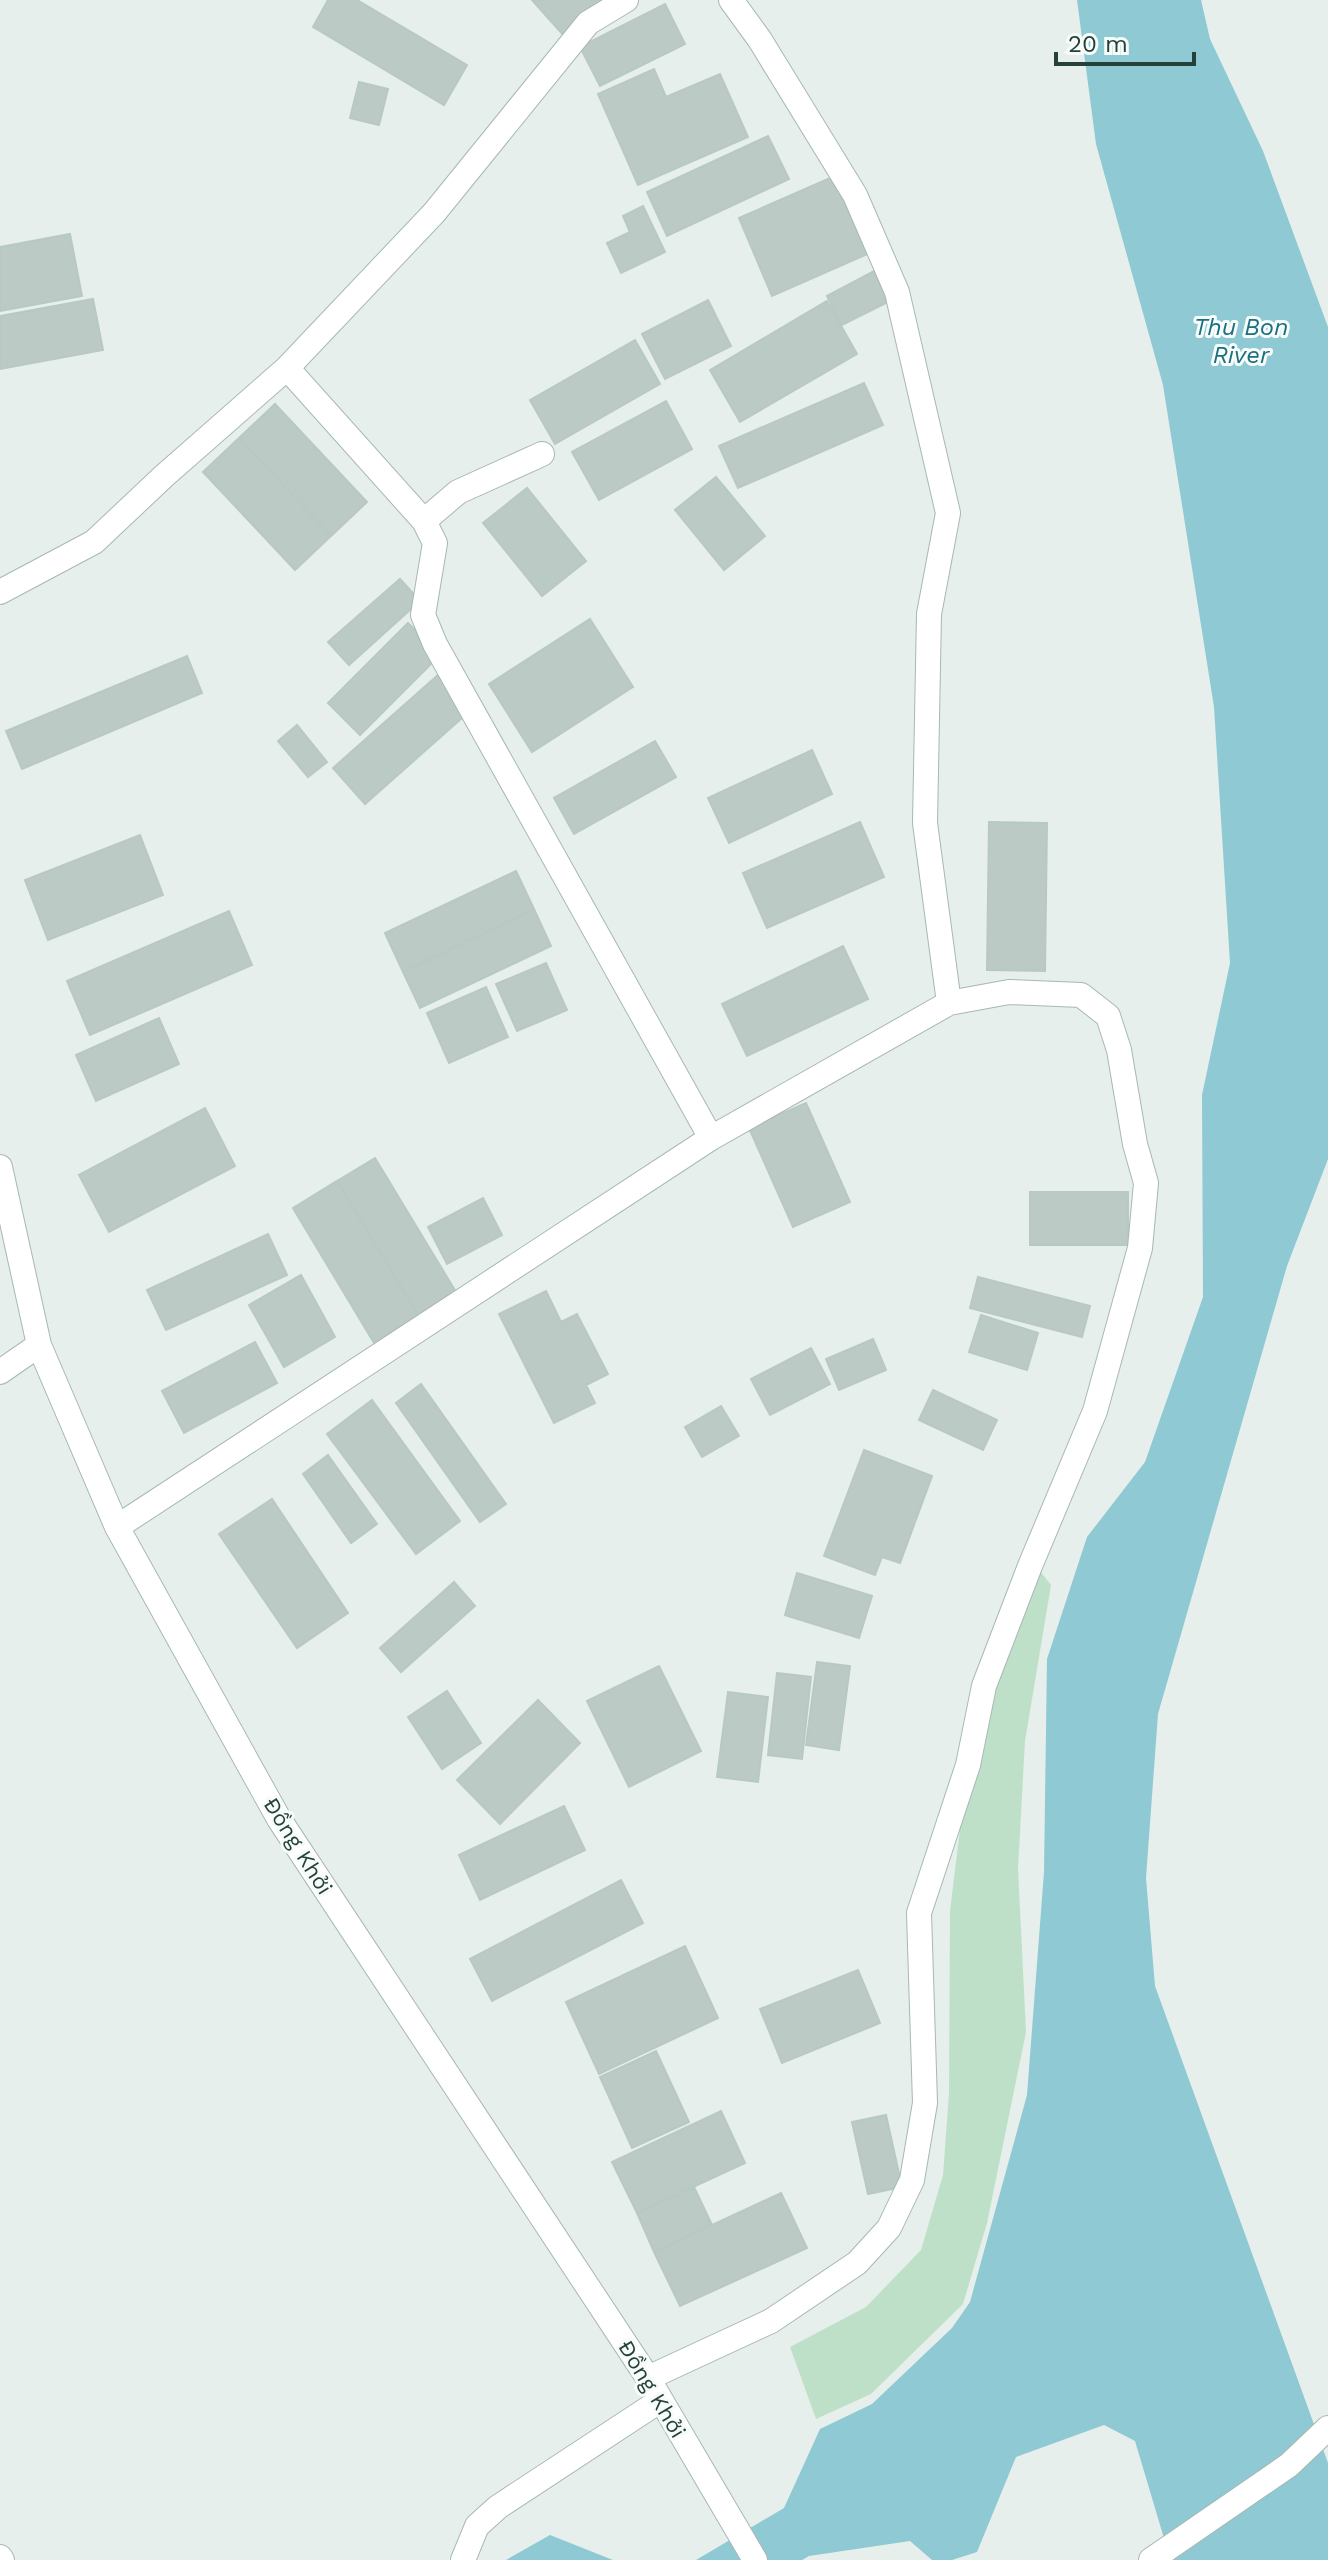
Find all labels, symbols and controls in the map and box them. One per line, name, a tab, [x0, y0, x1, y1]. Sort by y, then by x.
scale bar	[1056, 16, 1194, 66]
text: 20 m	[1068, 30, 1128, 58]
water label: Thu Bon River	[1194, 313, 1288, 369]
street label: Đồng Khởi	[258, 1793, 338, 1899]
street label: Đồng Khởi	[613, 2336, 691, 2442]

